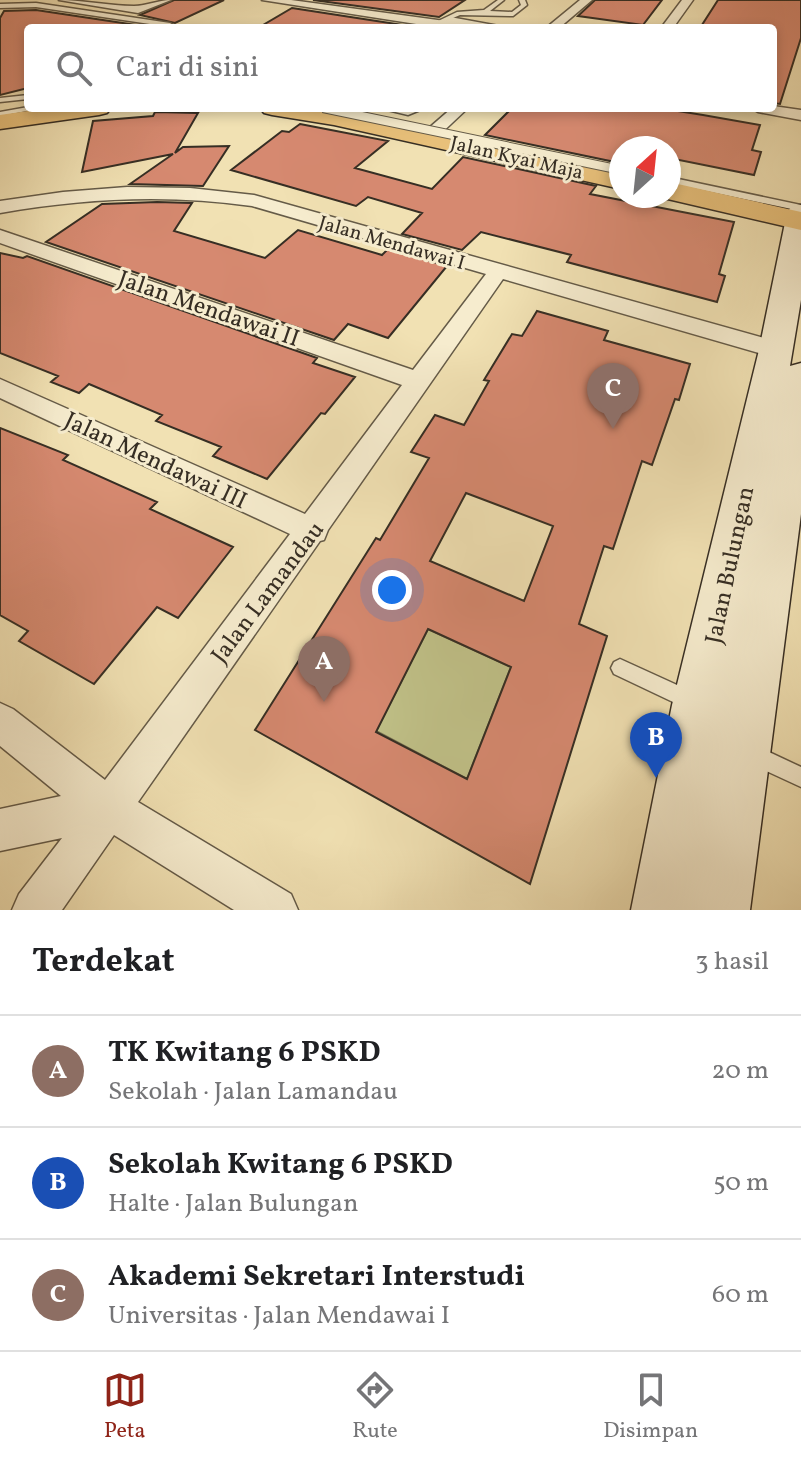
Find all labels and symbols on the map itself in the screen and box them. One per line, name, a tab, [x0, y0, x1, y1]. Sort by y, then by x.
street label: Jalan Kyai Maja	[447, 130, 586, 188]
north arrow	[609, 136, 681, 208]
street label: Jalan Mendawai I	[315, 210, 468, 278]
street label: Jalan Mendawai II	[113, 263, 304, 357]
pin: C	[587, 363, 639, 429]
street label: Jalan Mendawai III	[58, 404, 252, 519]
street label: Jalan Bulungan	[698, 484, 764, 647]
street label: Jalan Lamandau	[204, 515, 333, 671]
your location	[372, 570, 412, 610]
pin: A	[298, 636, 350, 702]
pin: B	[630, 712, 682, 778]

